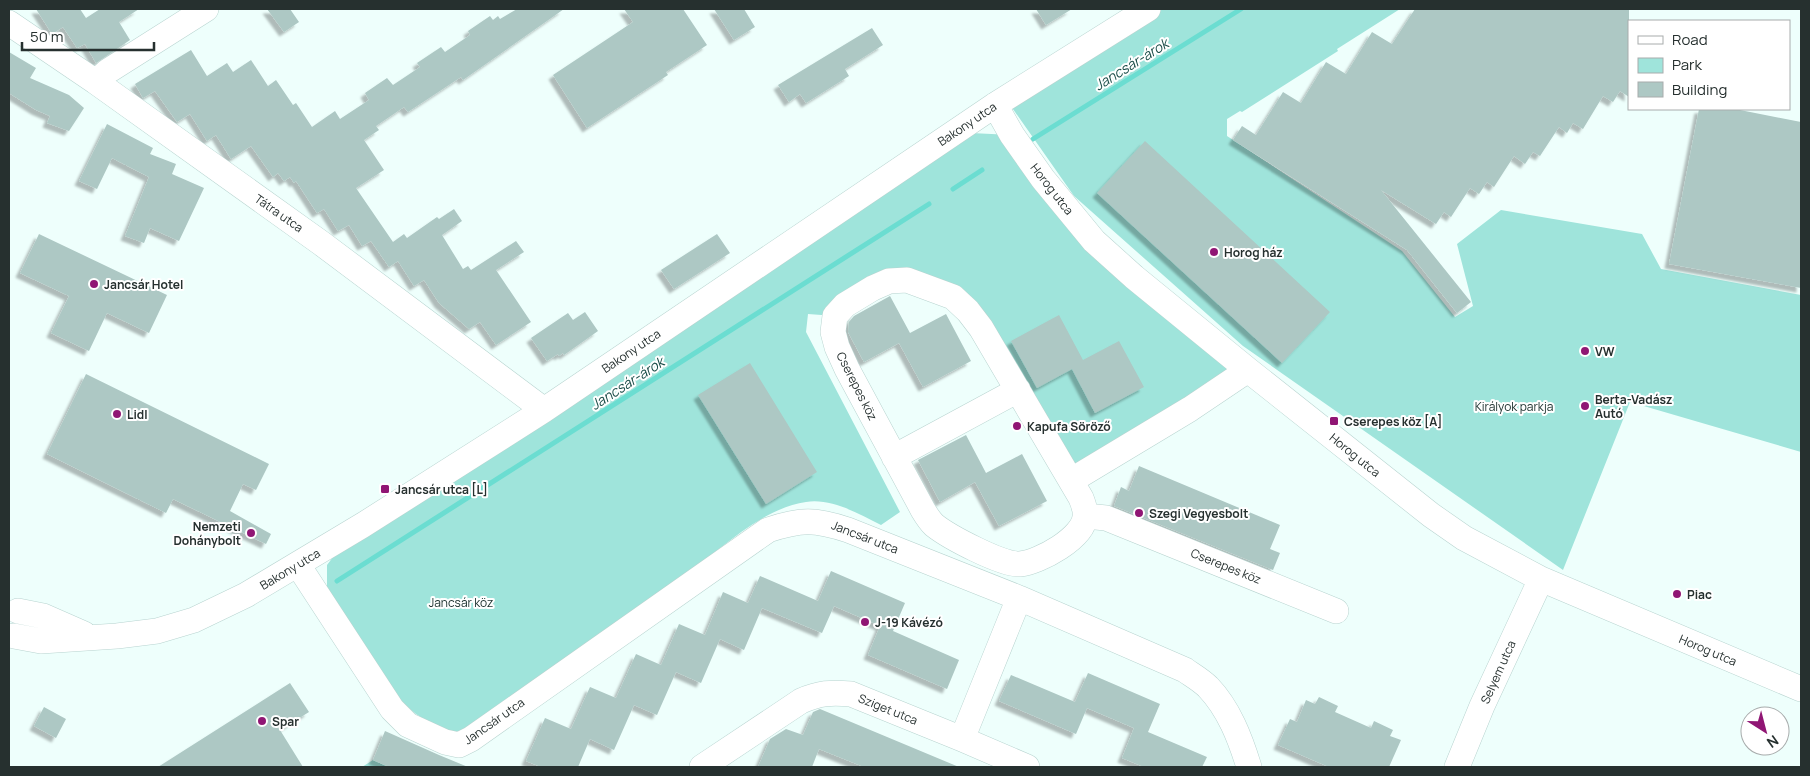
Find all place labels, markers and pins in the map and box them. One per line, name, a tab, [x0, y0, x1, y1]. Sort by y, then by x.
place label: Horog ház	[1224, 244, 1283, 261]
marker: Horog ház	[1208, 246, 1220, 258]
place label: Jancsár Hotel	[104, 276, 183, 293]
marker: Jancsár Hotel	[88, 278, 100, 290]
place label: VW	[1595, 343, 1615, 360]
marker: VW	[1579, 345, 1591, 357]
place label: Berta-Vadász Autó	[1595, 391, 1672, 422]
marker: Berta-Vadász Autó	[1579, 400, 1591, 412]
place label: Lidl	[127, 406, 148, 423]
marker: Lidl	[111, 408, 123, 420]
place label: Cserepes köz [A]	[1344, 413, 1442, 430]
marker: Cserepes köz [A]	[1328, 415, 1340, 427]
place label: Kapufa Söröző	[1027, 418, 1111, 435]
marker: Kapufa Söröző	[1011, 420, 1023, 432]
place label: Jancsár utca [L]	[395, 481, 488, 498]
marker: Jancsár utca [L]	[379, 483, 391, 495]
place label: Szegi Vegyesbolt	[1149, 505, 1248, 522]
marker: Szegi Vegyesbolt	[1133, 507, 1145, 519]
place label: Nemzeti Dohánybolt	[173, 518, 241, 549]
marker: Nemzeti Dohánybolt	[245, 527, 257, 539]
place label: Piac	[1687, 586, 1712, 603]
marker: Piac	[1671, 588, 1683, 600]
place label: J-19 Kávézó	[875, 614, 943, 631]
marker: J-19 Kávézó	[859, 616, 871, 628]
place label: Spar	[272, 713, 299, 730]
marker: Spar	[256, 715, 268, 727]

